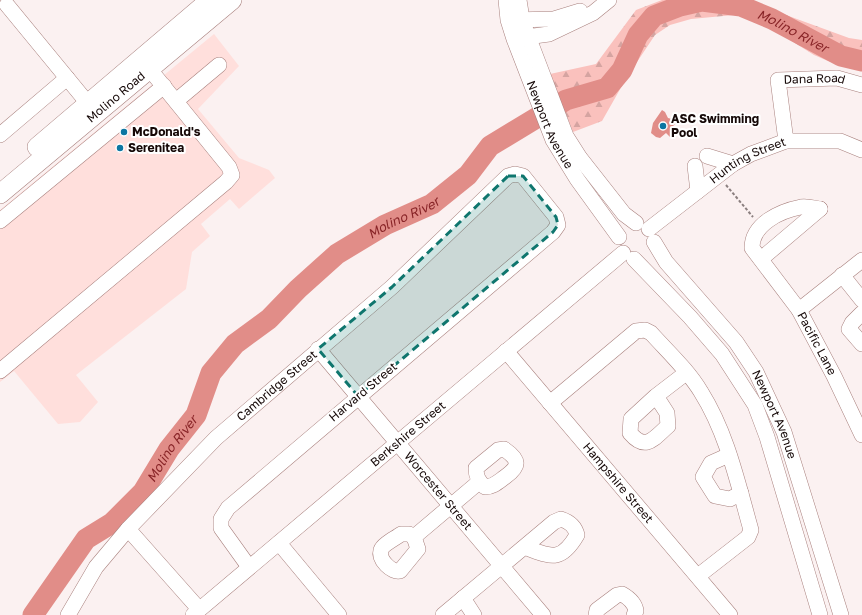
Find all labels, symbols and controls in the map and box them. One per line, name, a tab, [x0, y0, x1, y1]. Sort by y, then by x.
water label: Molino River	[755, 6, 833, 57]
street label: Molino Road	[83, 68, 148, 125]
street label: Dana Road	[783, 70, 847, 87]
street label: Newport Avenue	[524, 78, 577, 171]
place label: ASC Swimming Pool	[671, 111, 759, 140]
marker: ASC Swimming Pool	[658, 121, 668, 131]
place label: McDonald's	[132, 124, 201, 139]
marker: McDonald's	[119, 127, 129, 137]
street label: Hunting Street	[706, 134, 788, 187]
place label: Serenitea	[128, 140, 184, 155]
marker: Serenitea	[115, 143, 125, 153]
water label: Molino River	[364, 192, 444, 242]
street label: Pacific Lane	[794, 309, 840, 378]
street label: Cambridge Street	[233, 347, 320, 424]
street label: Harvard Street	[325, 359, 400, 425]
street label: Newport Avenue	[749, 367, 800, 461]
street label: Berkshire Street	[367, 398, 448, 470]
water label: Molino River	[143, 411, 202, 485]
street label: Hampshire Street	[580, 439, 657, 526]
street label: Worcester Street	[401, 449, 476, 533]

